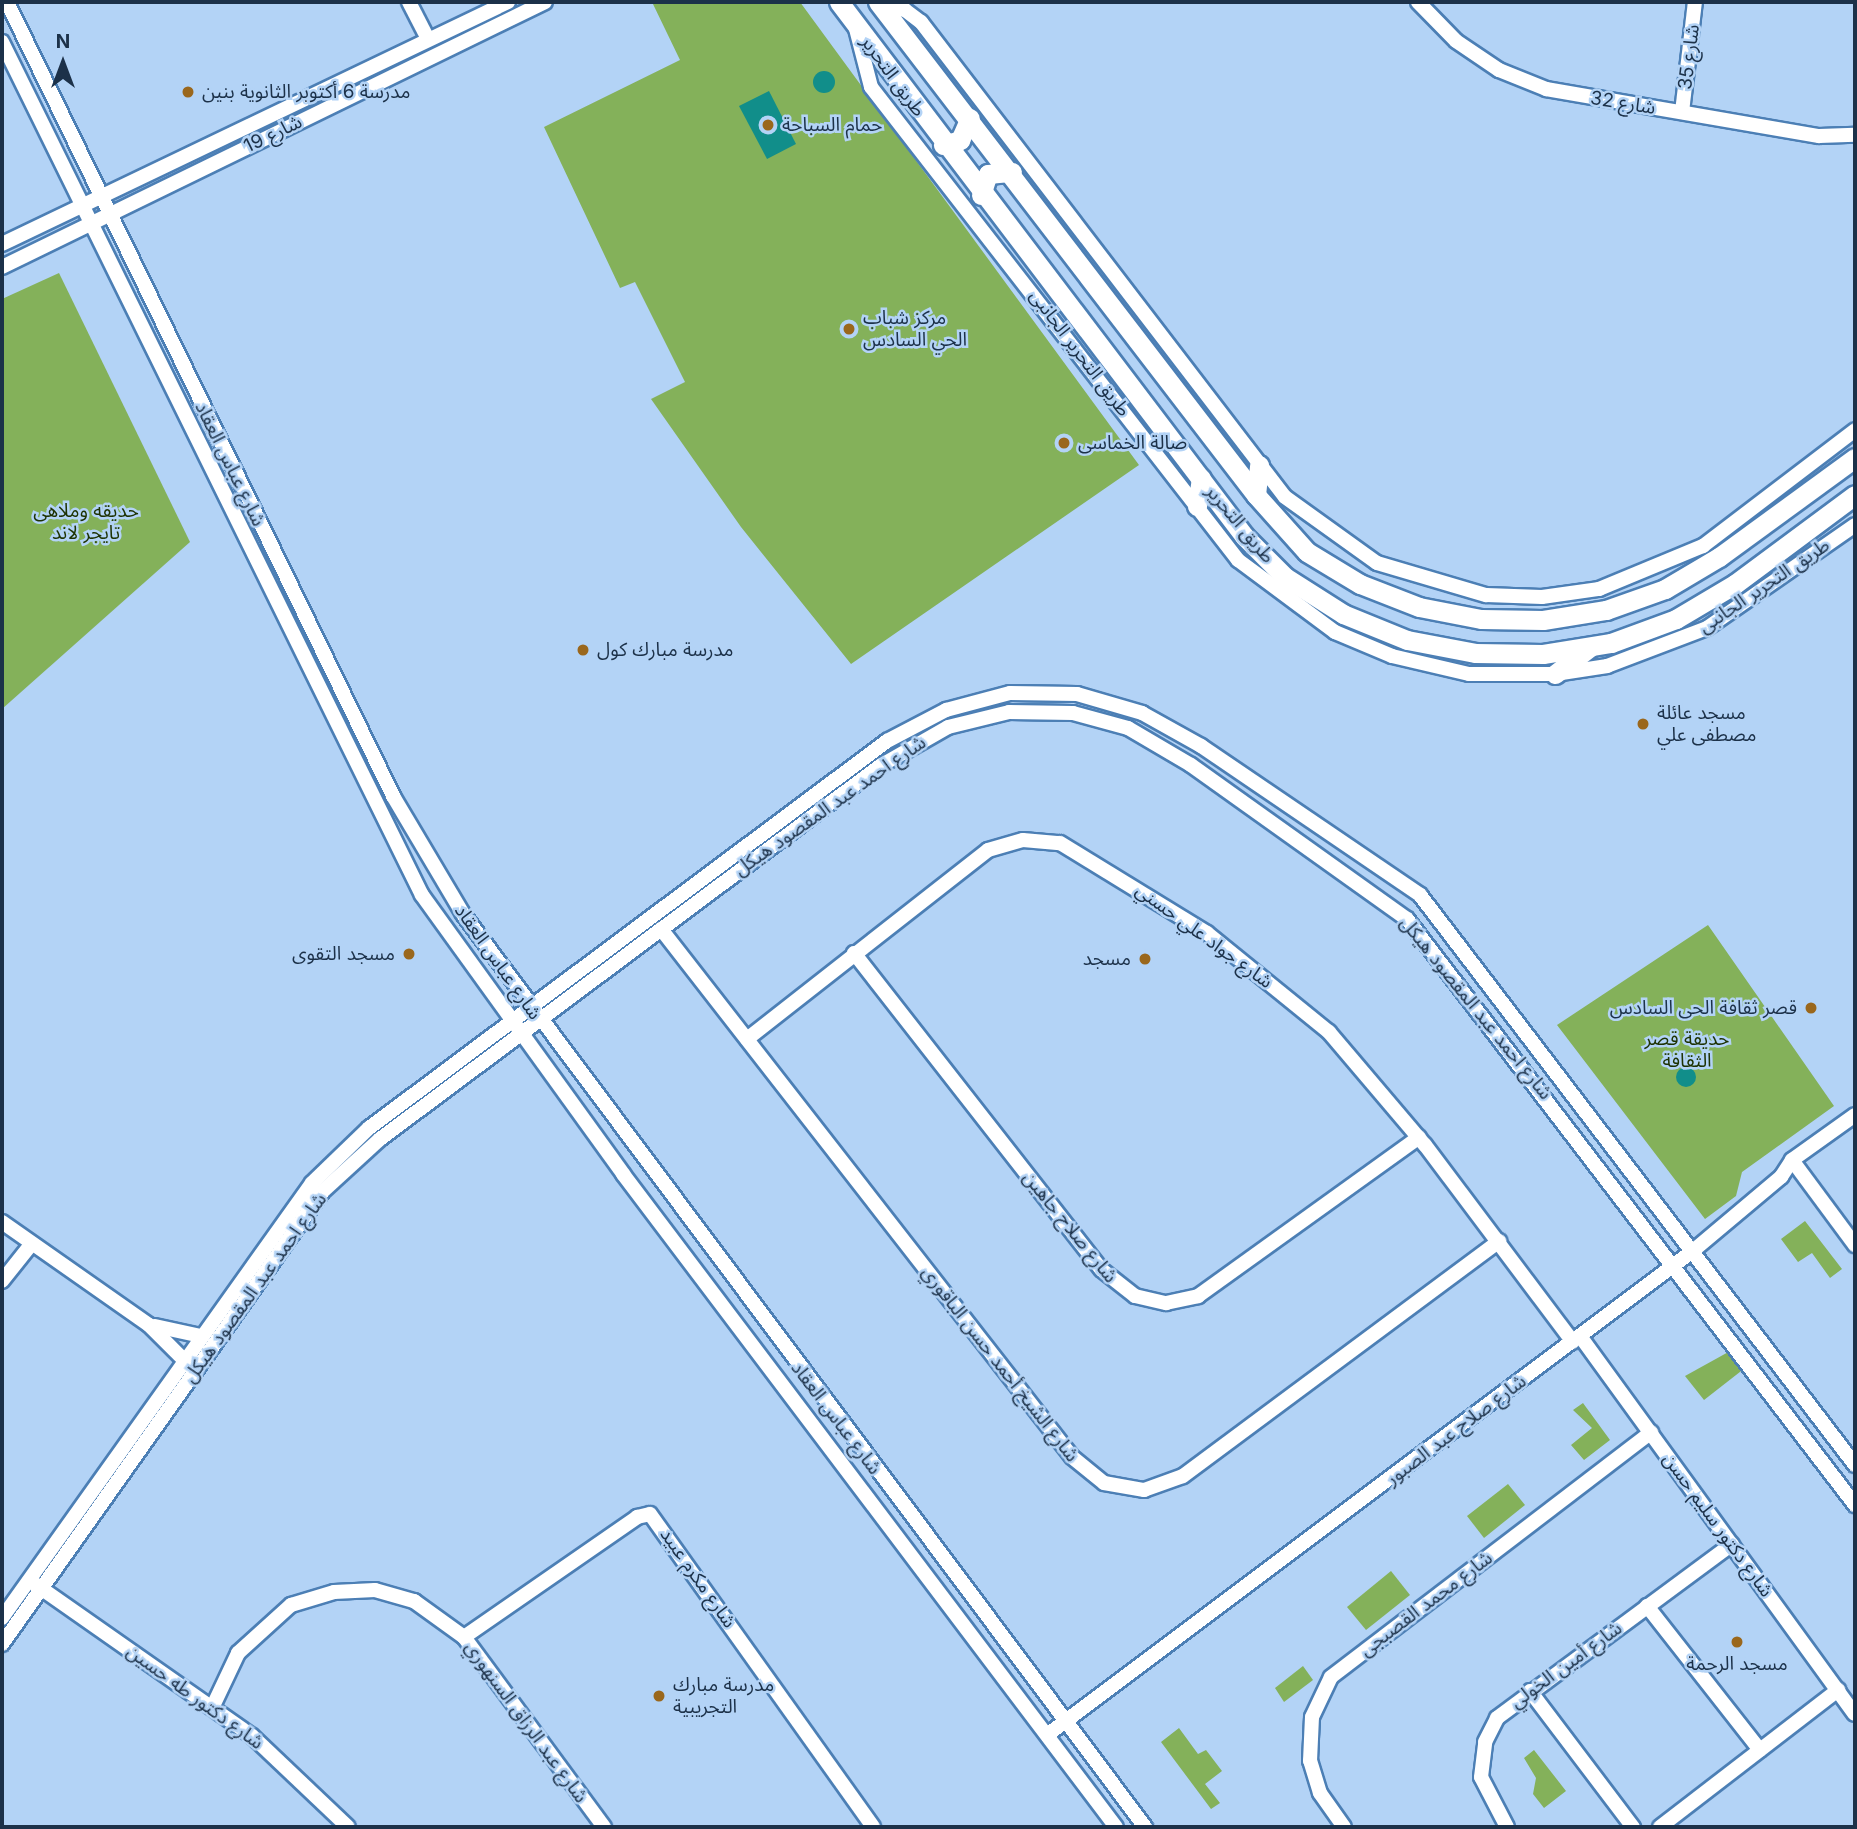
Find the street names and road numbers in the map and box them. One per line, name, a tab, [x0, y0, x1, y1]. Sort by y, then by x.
street label: شارع 35	[1674, 23, 1704, 91]
street label: طريق التحرير	[856, 31, 930, 121]
street label: شارع 32	[1589, 87, 1657, 119]
street label: شارع 19	[240, 110, 306, 158]
street label: طريق التحرير الجانبى	[1025, 285, 1135, 421]
street label: شارع عباس العقاد	[190, 398, 270, 530]
street label: طريق التحرير	[1201, 480, 1279, 568]
street label: طريق التحرير الجانبى	[1694, 534, 1834, 638]
street label: شارع احمد عبد المقصود هيكل	[730, 731, 930, 881]
street label: شارع جواد علي حسني	[1131, 879, 1277, 993]
street label: شارع عباس العقاد	[450, 900, 546, 1024]
street label: شارع احمد عبد المقصود هيكل	[1395, 912, 1557, 1104]
street label: شارع صلاح جاهين	[1018, 1167, 1122, 1287]
street label: شارع احمد عبد المقصود هيكل	[179, 1189, 331, 1387]
street label: شارع الشيخ أحمد حسن الباقوري	[917, 1262, 1083, 1466]
street label: شارع عباس العقاد	[786, 1357, 886, 1479]
street label: شارع صلاح عبد الصبور	[1381, 1370, 1531, 1490]
street label: شارع دكتور سليم حسن	[1658, 1449, 1778, 1601]
street label: شارع مكرم عبيد	[655, 1524, 741, 1632]
street label: شارع محمد القصبجى	[1355, 1547, 1497, 1661]
street label: شارع أمين الخولي	[1506, 1617, 1626, 1713]
street label: شارع عبد الرزاق السنهوري	[460, 1637, 592, 1807]
street label: شارع دكتور طه حسين	[122, 1640, 268, 1754]

